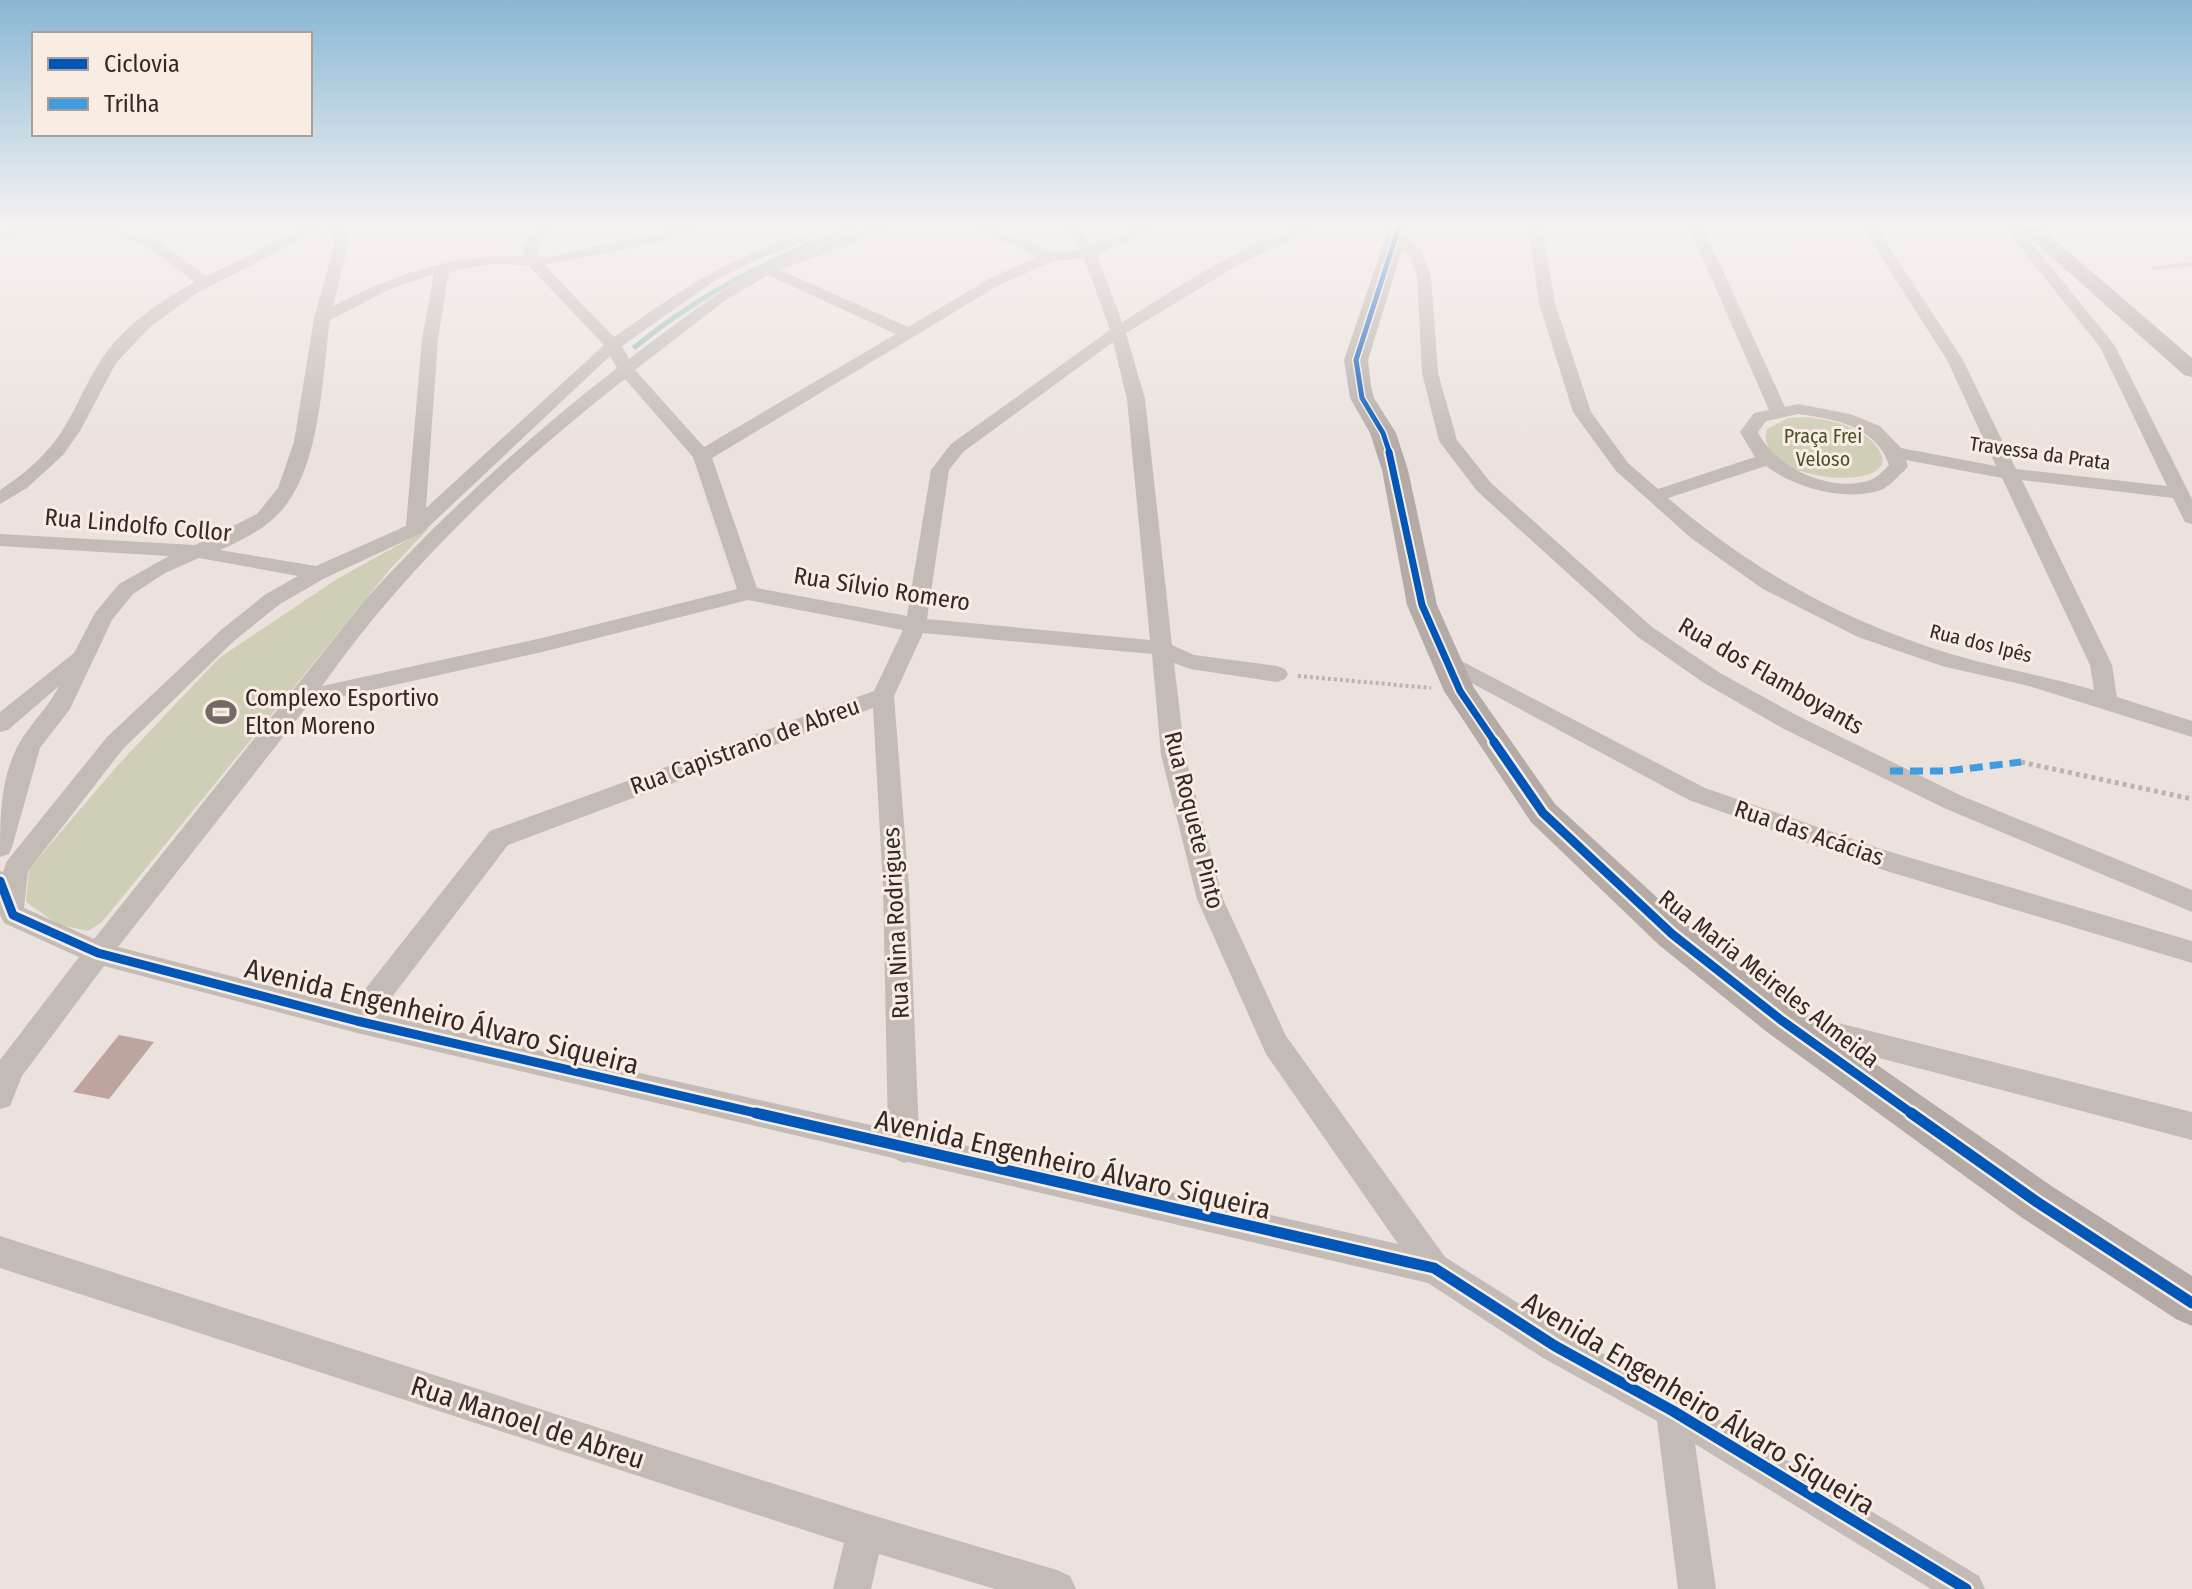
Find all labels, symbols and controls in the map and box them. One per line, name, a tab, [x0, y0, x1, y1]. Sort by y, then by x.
legend	[32, 32, 312, 136]
text: Ciclovia	[104, 50, 180, 78]
text: Trilha	[104, 90, 160, 118]
park label: Praça Frei Veloso	[1784, 424, 1862, 471]
street label: Travessa da Prata	[1968, 431, 2112, 475]
street label: Rua Lindolfo Collor	[43, 503, 233, 547]
street label: Rua Sílvio Romero	[792, 561, 972, 617]
street label: Rua dos Flamboyants	[1673, 612, 1869, 740]
street label: Rua dos Ipês	[1927, 619, 2035, 667]
place label: Complexo Esportivo Elton Moreno	[245, 684, 439, 740]
street label: Rua Capistrano de Abreu	[627, 691, 863, 801]
sports icon: Complexo Esportivo Elton Moreno	[204, 695, 238, 729]
street label: Rua Roquete Pinto	[1158, 728, 1230, 912]
street label: Rua das Acácias	[1731, 794, 1887, 872]
street label: Rua Nina Rodrigues	[877, 826, 915, 1020]
street label: Rua Maria Meireles Almeida	[1653, 884, 1885, 1074]
street label: Avenida Engenheiro Álvaro Siqueira	[241, 951, 642, 1081]
street label: Avenida Engenheiro Álvaro Siqueira	[872, 1103, 1274, 1226]
street label: Avenida Engenheiro Álvaro Siqueira	[1517, 1285, 1881, 1522]
street label: Rua Manoel de Abreu	[407, 1369, 649, 1476]

